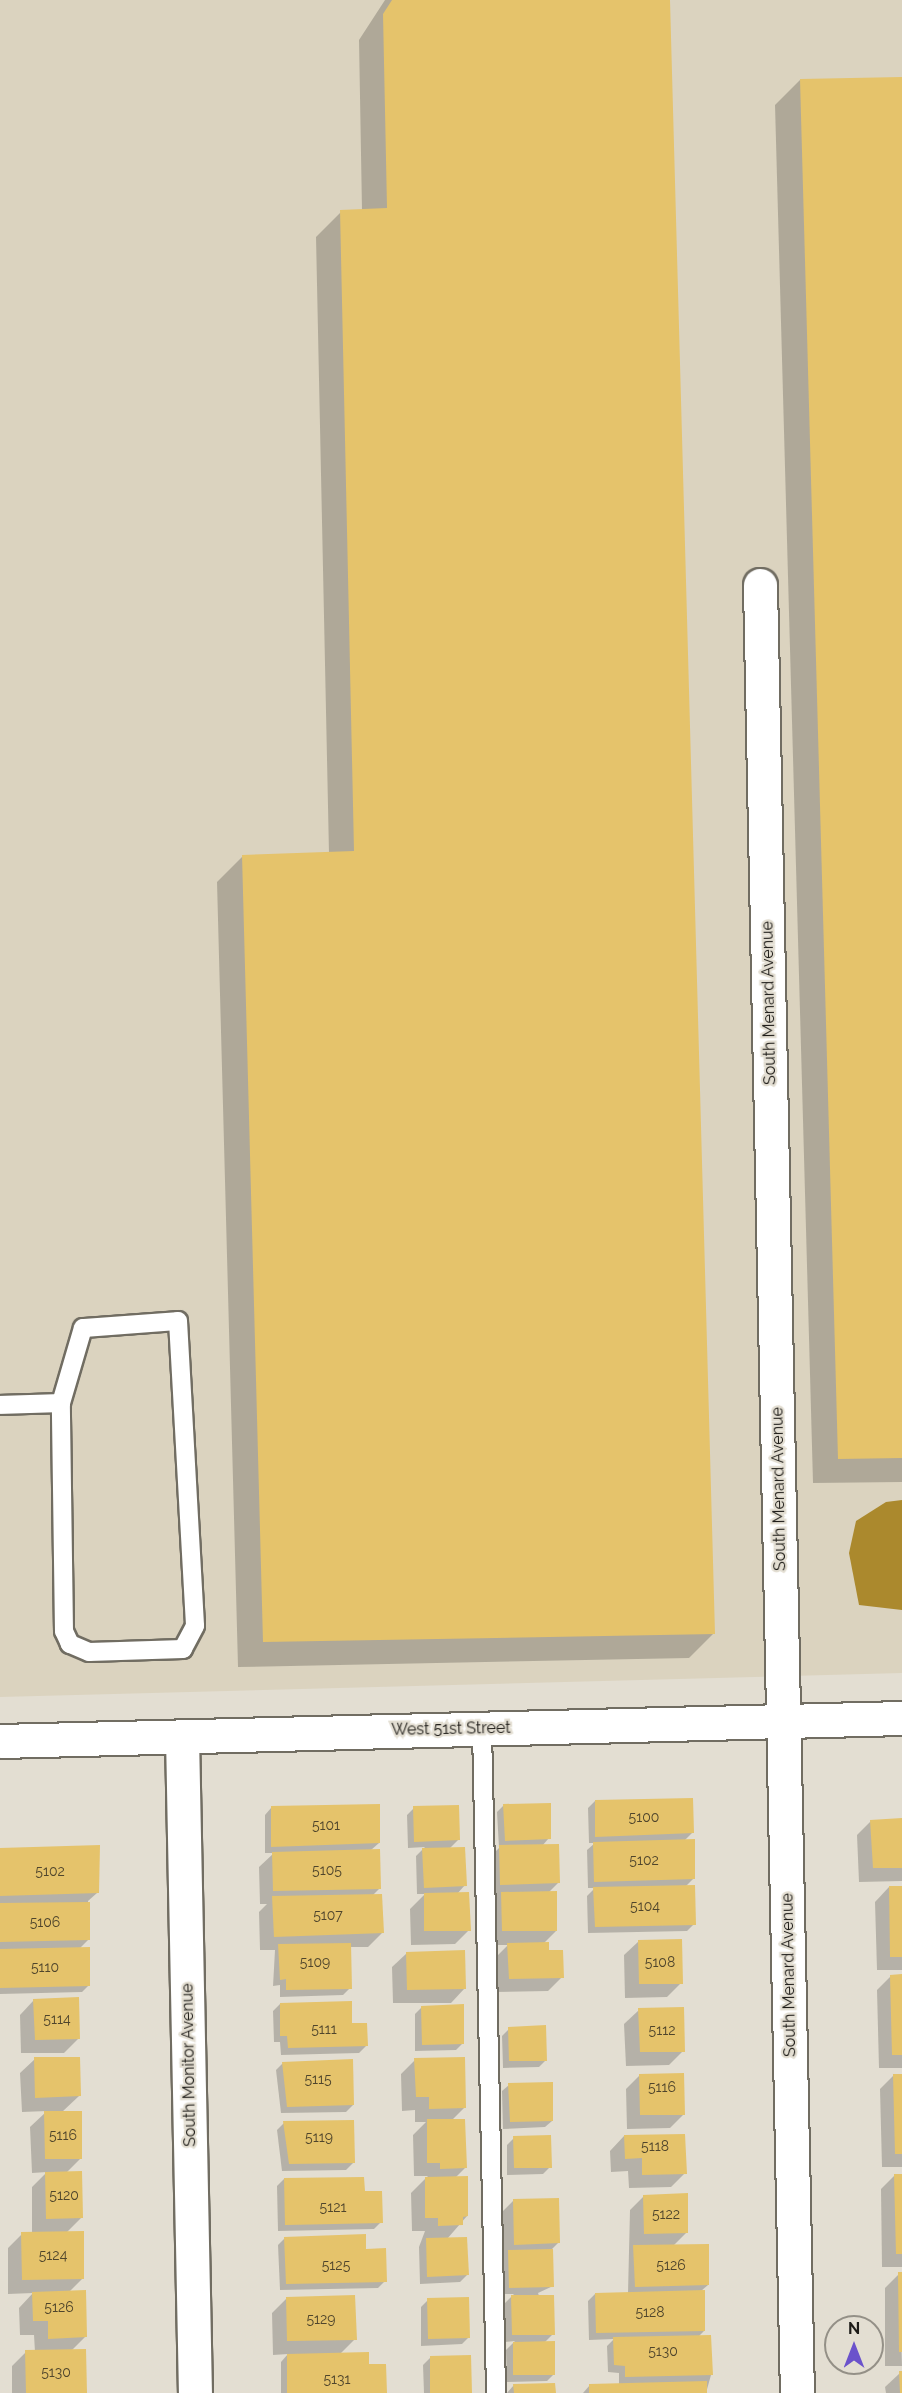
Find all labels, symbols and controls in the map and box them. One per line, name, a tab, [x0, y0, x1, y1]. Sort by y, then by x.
street label: South Menard Avenue	[758, 921, 780, 1085]
street label: South Menard Avenue	[768, 1407, 790, 1571]
street label: West 51st Street	[391, 1718, 511, 1740]
house number: 5100	[629, 1809, 659, 1825]
house number: 5101	[312, 1817, 340, 1833]
house number: 5102	[629, 1852, 659, 1868]
house number: 5105	[312, 1862, 342, 1878]
house number: 5102	[35, 1863, 65, 1879]
street label: South Menard Avenue	[778, 1893, 800, 2057]
house number: 5104	[630, 1898, 660, 1914]
house number: 5107	[313, 1907, 343, 1923]
house number: 5106	[30, 1914, 60, 1930]
house number: 5109	[300, 1954, 330, 1970]
house number: 5108	[645, 1954, 675, 1970]
house number: 5110	[31, 1959, 59, 1975]
street label: South Monitor Avenue	[178, 1983, 200, 2147]
house number: 5114	[43, 2011, 71, 2027]
house number: 5111	[311, 2021, 337, 2037]
house number: 5112	[649, 2022, 675, 2038]
house number: 5115	[304, 2071, 332, 2087]
house number: 5116	[648, 2079, 676, 2095]
house number: 5116	[49, 2127, 77, 2143]
house number: 5119	[305, 2129, 333, 2145]
house number: 5118	[641, 2138, 669, 2154]
house number: 5120	[49, 2187, 79, 2203]
house number: 5121	[320, 2199, 346, 2215]
house number: 5122	[652, 2206, 680, 2222]
house number: 5124	[39, 2247, 67, 2263]
house number: 5125	[322, 2257, 350, 2273]
house number: 5126	[656, 2257, 686, 2273]
house number: 5126	[44, 2299, 74, 2315]
house number: 5128	[635, 2304, 665, 2320]
house number: 5129	[306, 2311, 336, 2327]
north arrow	[824, 2315, 884, 2375]
text: N	[848, 2319, 860, 2338]
house number: 5130	[648, 2343, 678, 2359]
house number: 5130	[41, 2364, 71, 2380]
house number: 5131	[323, 2371, 351, 2387]

